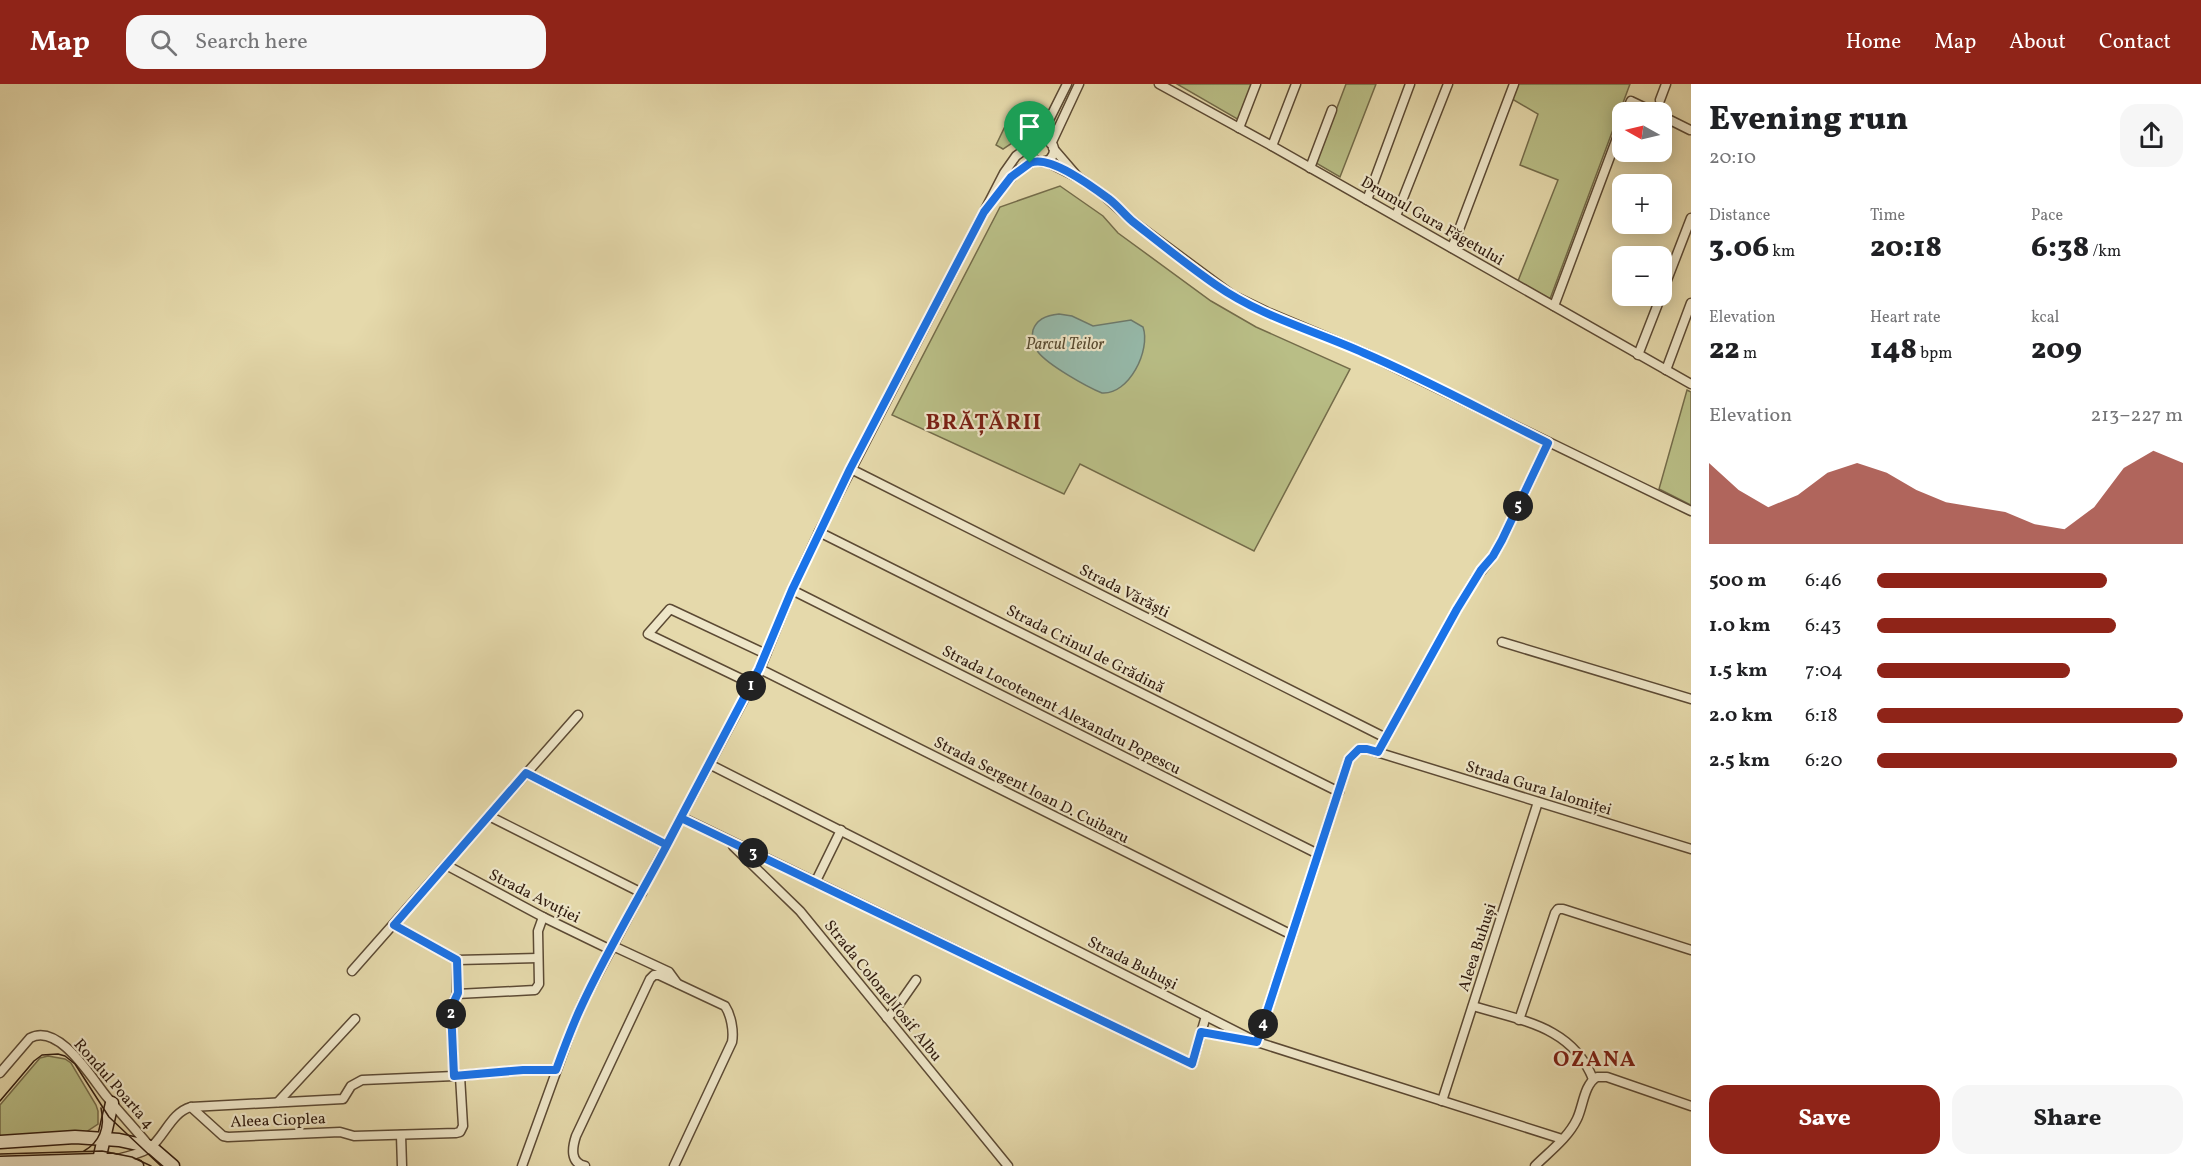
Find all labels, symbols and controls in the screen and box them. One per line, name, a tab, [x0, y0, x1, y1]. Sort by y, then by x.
search box	[126, 15, 546, 69]
text: Map	[30, 23, 90, 62]
icon: search	[147, 26, 180, 59]
text: Search here	[195, 27, 308, 58]
text: Home	[1846, 28, 1901, 57]
text: Map	[1934, 28, 1976, 57]
text: About	[2009, 28, 2066, 57]
text: Contact	[2099, 28, 2171, 57]
text: Evening run	[1709, 98, 1908, 144]
pin	[1004, 101, 1055, 163]
north arrow	[1612, 102, 1672, 162]
map controls	[1612, 102, 1672, 306]
button: share	[2120, 104, 2183, 167]
icon: arrive	[1013, 110, 1046, 143]
text: 20:10	[1709, 144, 1756, 172]
street label: Drumul Gura Făgetului	[1356, 172, 1508, 272]
button: +	[1612, 174, 1672, 234]
text: Distance	[1709, 205, 1770, 227]
text: Time	[1870, 205, 1905, 227]
text: Pace	[2031, 205, 2063, 227]
text: 3.06	[1709, 227, 1769, 269]
text: 20:18	[1870, 227, 1942, 269]
text: 6:38	[2031, 227, 2089, 269]
text: km	[1769, 241, 1795, 263]
text: /km	[2089, 241, 2121, 263]
button: −	[1612, 246, 1672, 306]
text: Elevation	[1709, 307, 1776, 329]
text: Heart rate	[1870, 307, 1941, 329]
text: kcal	[2031, 307, 2059, 329]
text: 22	[1709, 329, 1740, 371]
text: 148	[1870, 329, 1917, 371]
text: 209	[2031, 329, 2082, 371]
park label: Parcul Teilor	[1026, 334, 1105, 356]
text: m	[1740, 343, 1757, 365]
text: bpm	[1917, 343, 1952, 365]
text: Elevation	[1709, 402, 1792, 430]
text: 213–227 m	[2091, 402, 2183, 430]
district label: BRĂȚĂRII	[925, 408, 1043, 439]
pin: 5	[1503, 491, 1533, 521]
text: 5	[1514, 495, 1522, 517]
street label: Strada Vărăști	[1075, 560, 1173, 624]
text: 500 m	[1709, 567, 1767, 595]
text: 6:46	[1805, 567, 1842, 595]
street label: Strada Crinul de Grădină	[1002, 600, 1168, 699]
text: 1.0 km	[1709, 612, 1771, 640]
text: 6:43	[1805, 612, 1841, 640]
street label: Strada Locotenent Alexandru Popescu	[938, 641, 1184, 781]
text: 1.5 km	[1709, 657, 1768, 685]
text: 7:04	[1805, 657, 1843, 685]
pin: 1	[736, 671, 766, 701]
text: 1	[748, 675, 754, 697]
text: 2.0 km	[1709, 702, 1773, 730]
text: 6:18	[1805, 702, 1838, 730]
street label: Strada Sergent Ioan D. Cuibaru	[930, 732, 1133, 850]
text: 2.5 km	[1709, 747, 1770, 775]
text: 6:20	[1805, 747, 1842, 775]
street label: Strada Gura Ialomiței	[1463, 756, 1614, 822]
pin: 3	[738, 838, 768, 868]
text: 3	[749, 842, 757, 864]
street label: Strada Avuției	[485, 864, 584, 929]
street label: Aleea Buhuși	[1453, 900, 1503, 995]
street label: Strada Colonel Iosif Albu	[818, 916, 947, 1067]
street label: Strada Buhuși	[1083, 932, 1181, 996]
pin: 2	[436, 999, 466, 1029]
text: 2	[447, 1003, 455, 1025]
pin: 4	[1248, 1009, 1278, 1039]
text: 4	[1258, 1013, 1268, 1035]
street label: Rondul Poarta 4	[68, 1034, 159, 1134]
district label: OZANA	[1553, 1045, 1637, 1076]
button: Save	[1709, 1085, 1940, 1154]
button: Share	[1952, 1085, 2183, 1154]
street label: Aleea Cioplea	[230, 1108, 326, 1134]

